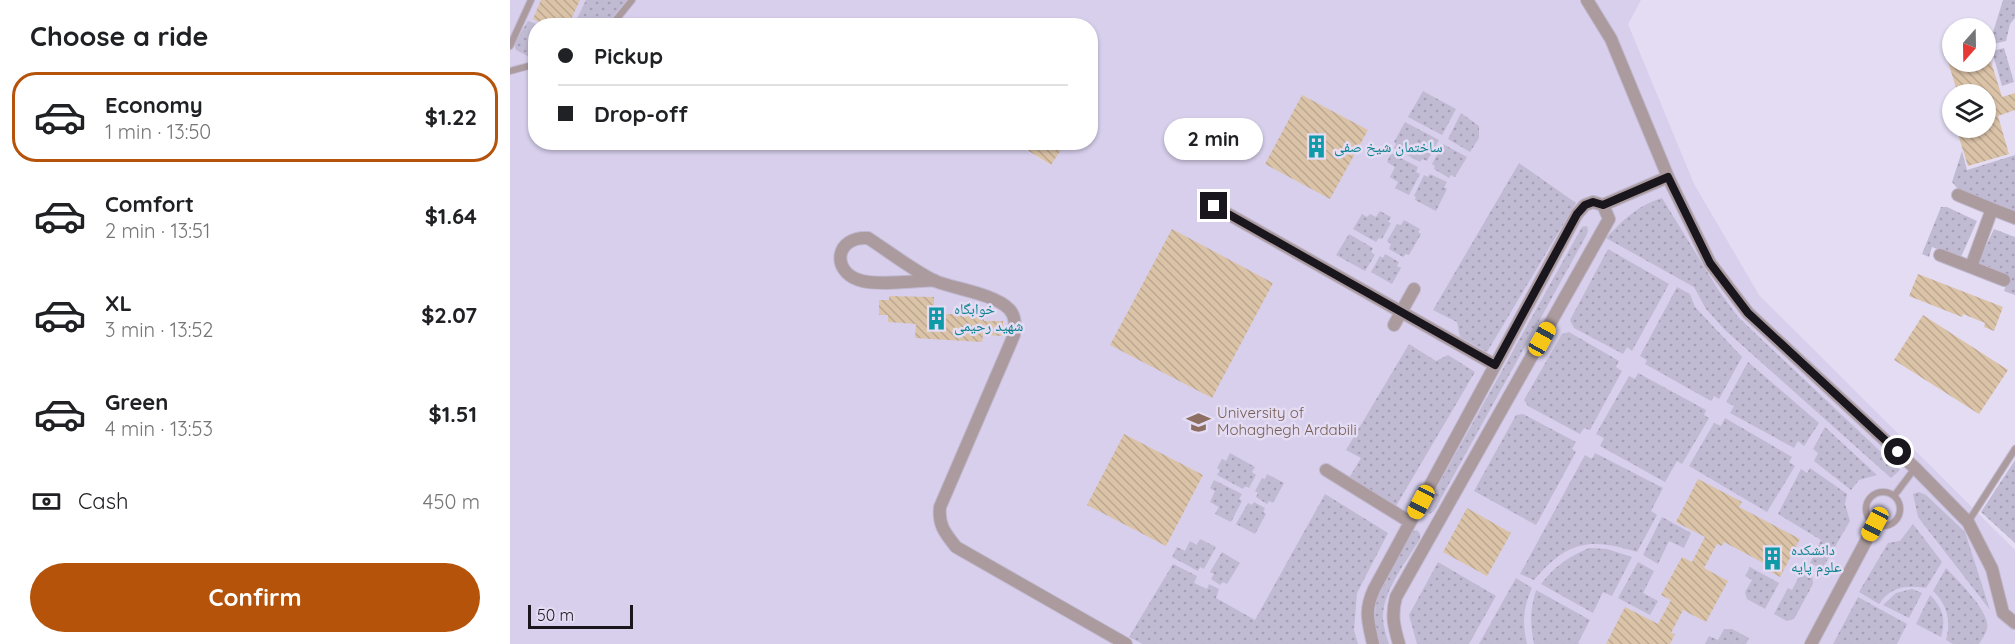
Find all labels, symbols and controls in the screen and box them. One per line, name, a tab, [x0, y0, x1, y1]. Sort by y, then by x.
north arrow	[1942, 18, 1996, 72]
map controls	[1942, 18, 1996, 138]
text: Choose a ride	[30, 19, 208, 53]
text: Pickup	[594, 42, 663, 70]
button: layers	[1942, 84, 1996, 138]
icon: car	[33, 90, 87, 144]
text: Economy	[105, 91, 203, 119]
text: Drop-off	[594, 100, 688, 128]
text: $1.22	[425, 103, 477, 131]
text: 1 min · 13:50	[105, 119, 211, 144]
callout: 2 min	[1164, 119, 1264, 161]
text: 2 min	[1187, 126, 1240, 151]
building icon: ساختمان شیخ صفی	[1303, 134, 1329, 160]
place label: ساختمان شیخ صفی	[1334, 137, 1443, 157]
icon: car	[33, 189, 87, 243]
text: Comfort	[105, 190, 194, 218]
route end	[1200, 192, 1227, 219]
text: $1.64	[425, 202, 477, 230]
text: 2 min · 13:51	[105, 218, 210, 243]
icon: car	[33, 288, 87, 342]
text: XL	[105, 289, 132, 317]
place label: خوابگاه شهید رحیمی	[954, 299, 1024, 336]
text: $2.07	[421, 301, 477, 329]
building icon: خوابگاه شهید رحیمی	[923, 305, 949, 331]
text: 3 min · 13:52	[105, 317, 213, 342]
car	[1525, 319, 1559, 359]
icon: car	[33, 387, 87, 441]
text: Green	[105, 388, 168, 416]
text: $1.51	[429, 400, 477, 428]
place label: University of Mohaghegh Ardabili	[1217, 403, 1357, 439]
school or university icon: University of Mohaghegh Ardabili	[1186, 409, 1212, 435]
text: 4 min · 13:53	[105, 416, 213, 441]
route start	[1884, 438, 1911, 465]
car	[1405, 482, 1437, 522]
icon: cash	[30, 485, 63, 518]
text: Cash	[78, 487, 129, 515]
text: 450 m	[423, 489, 480, 514]
car	[1859, 504, 1891, 544]
place label: دانشکده علوم پایه	[1791, 540, 1842, 577]
building icon: دانشکده علوم پایه	[1760, 546, 1786, 572]
button: Confirm	[30, 563, 480, 632]
scale bar	[528, 602, 633, 630]
text: 50 m	[537, 605, 574, 625]

